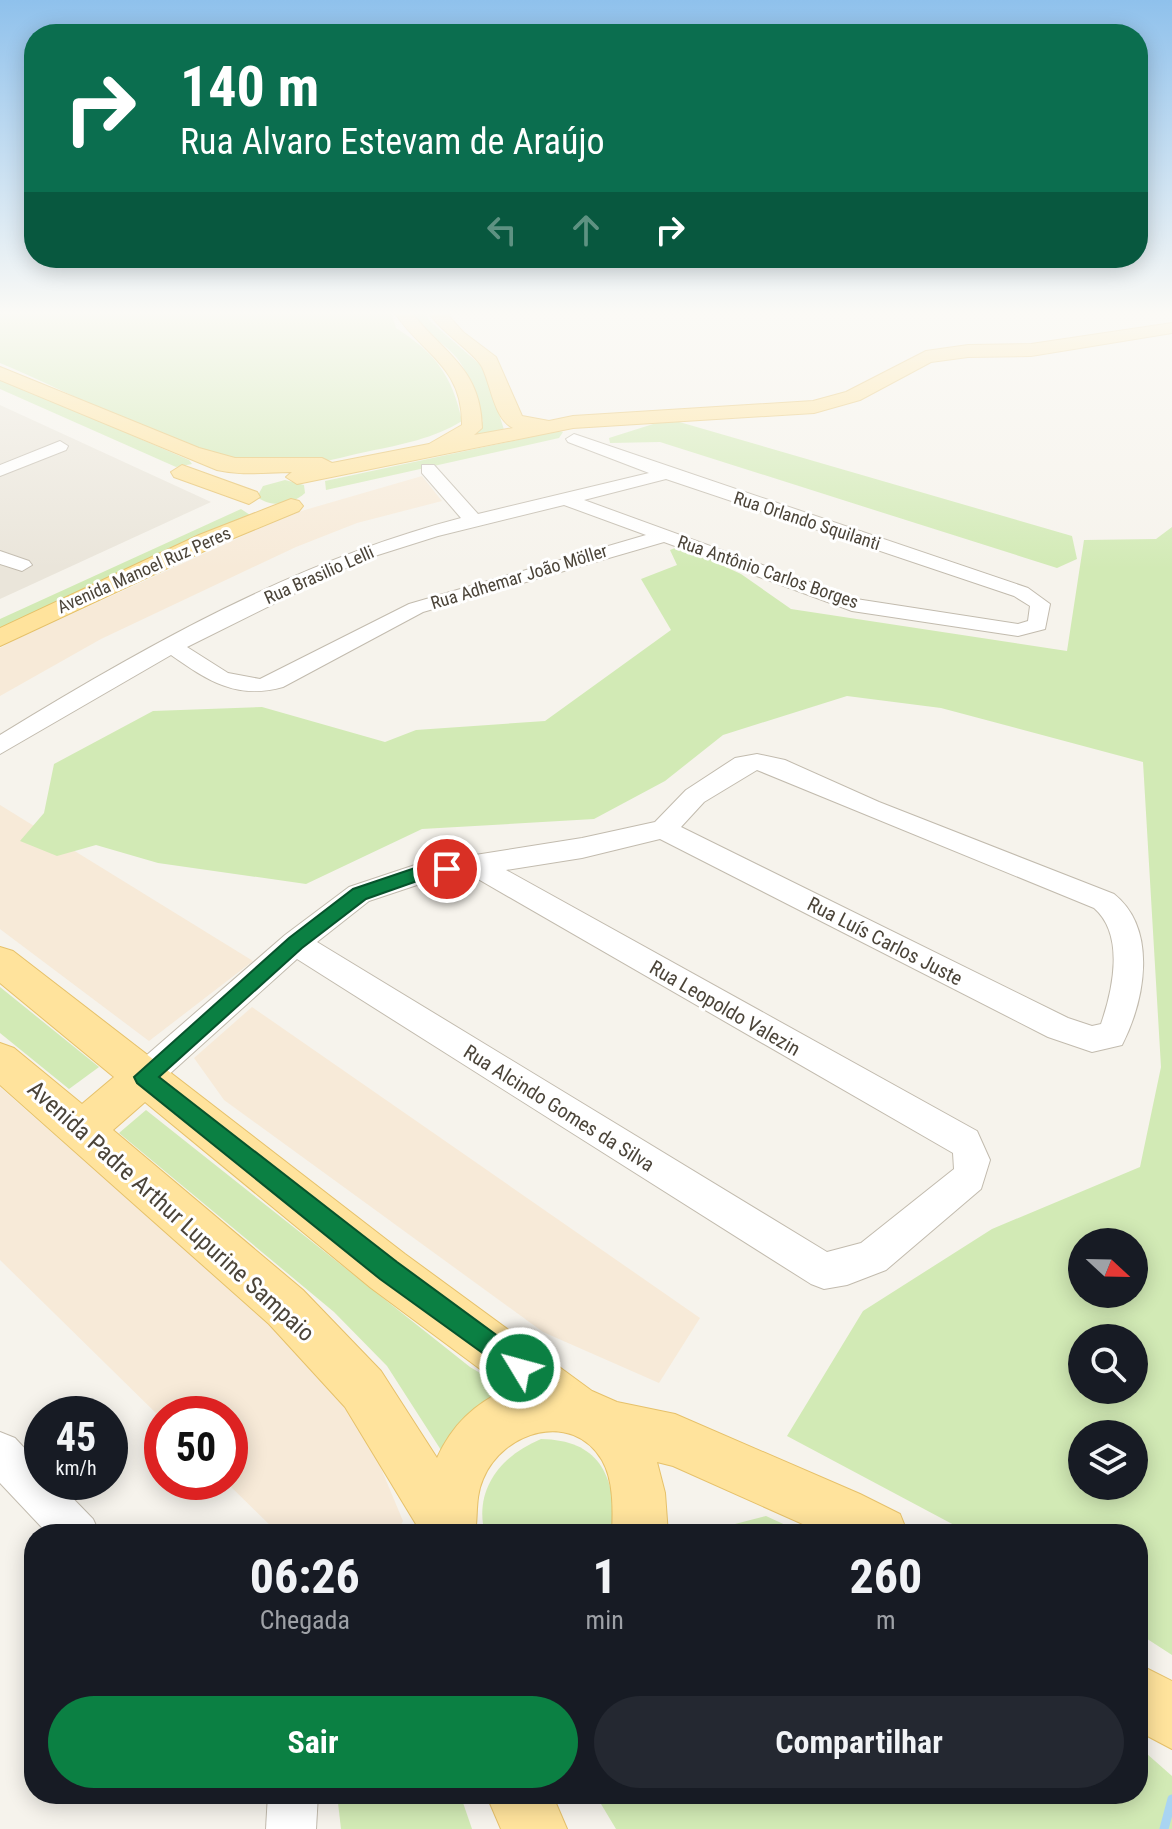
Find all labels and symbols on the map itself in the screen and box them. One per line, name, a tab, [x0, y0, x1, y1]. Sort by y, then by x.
street label: Rua Orlando Squilanti	[731, 487, 883, 554]
street label: Avenida Manoel Ruz Peres	[54, 522, 234, 617]
street label: Rua Antônio Carlos Borges	[675, 531, 861, 612]
street label: Rua Adhemar João Möller	[428, 539, 610, 613]
street label: Rua Brasilio Lelli	[261, 541, 377, 608]
pin	[413, 835, 481, 903]
street label: Rua Luís Carlos Juste	[803, 892, 967, 990]
street label: Rua Leopoldo Valezin	[645, 955, 805, 1061]
street label: Rua Alcindo Gomes da Silva	[459, 1039, 659, 1177]
street label: Avenida Padre Arthur Lupurine Sampaio	[22, 1075, 320, 1347]
north arrow	[1068, 1228, 1148, 1308]
position arrow	[478, 1326, 562, 1410]
speed limit sign: 50	[144, 1396, 248, 1500]

